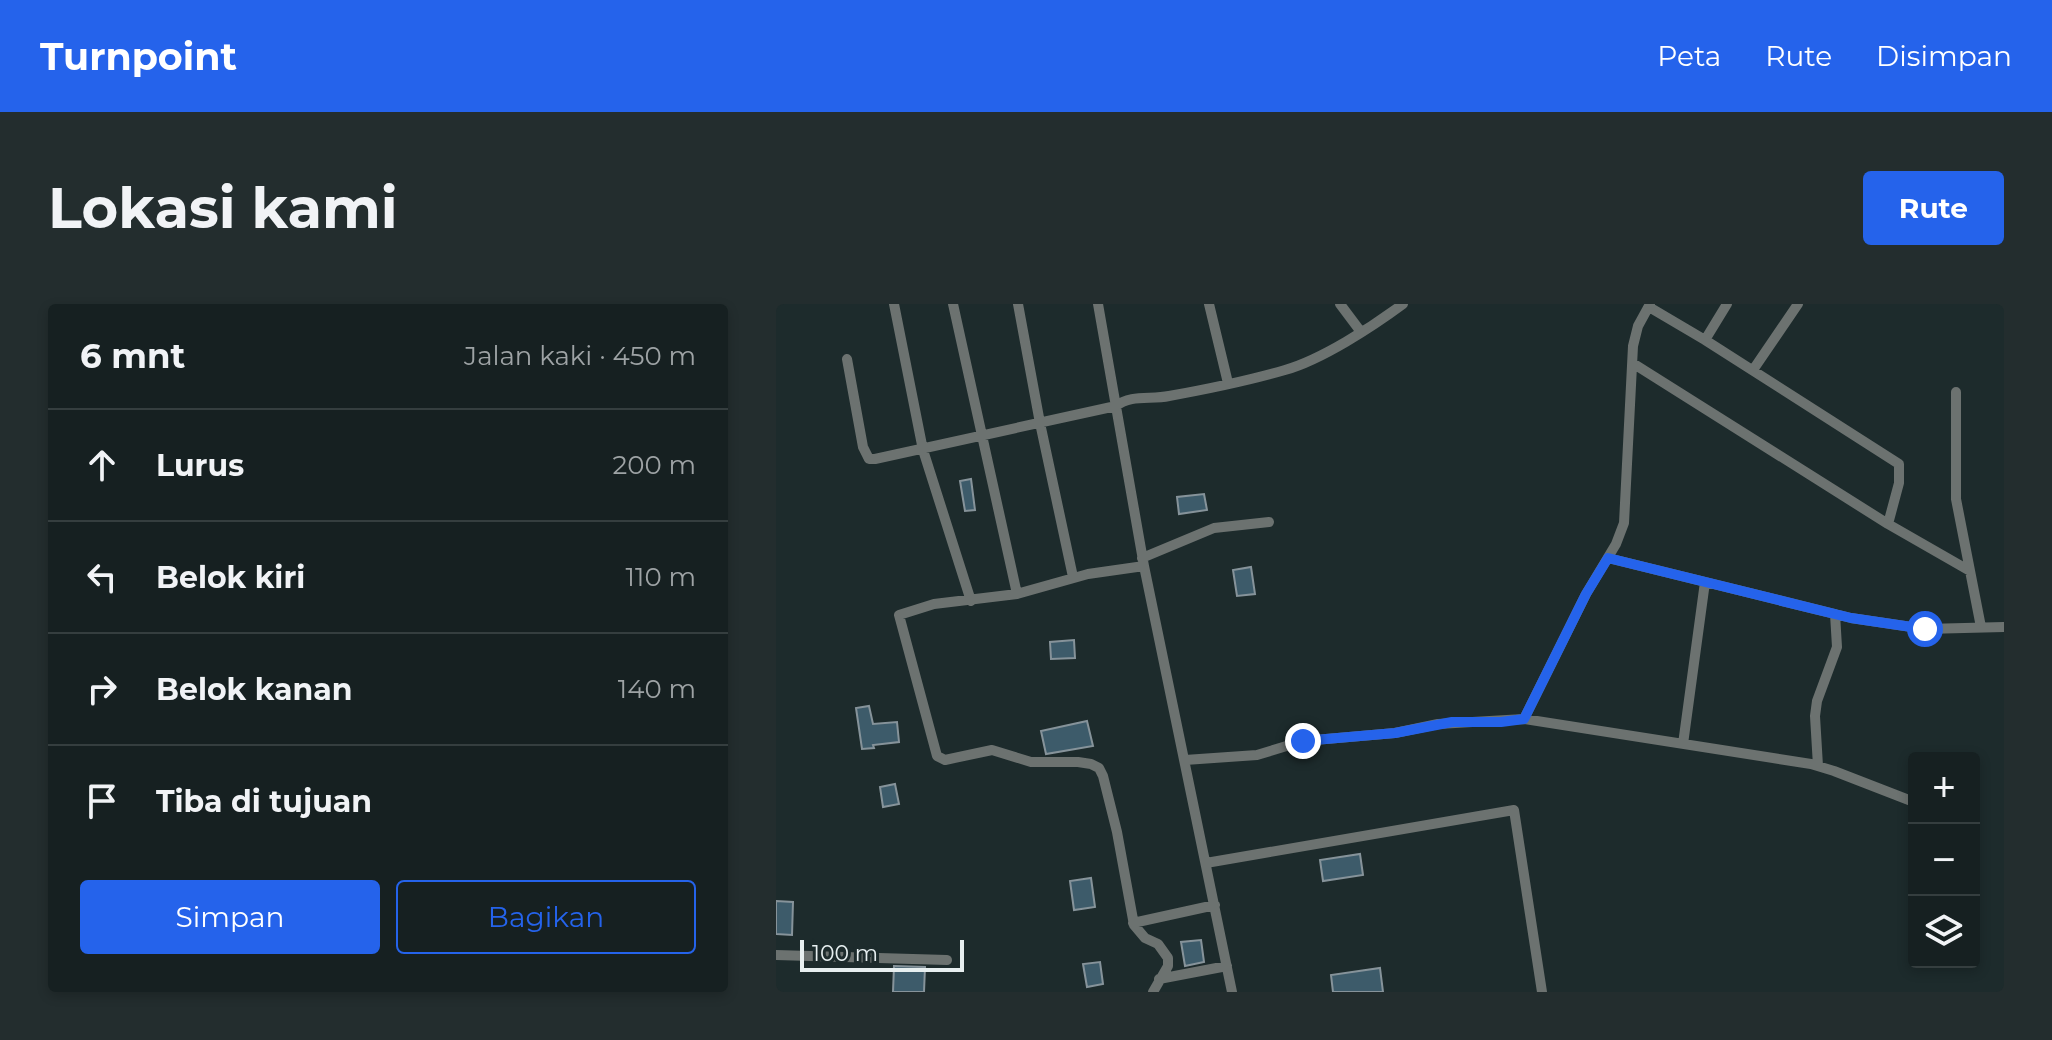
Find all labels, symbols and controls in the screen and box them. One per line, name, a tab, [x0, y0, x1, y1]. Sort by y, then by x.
text: Turnpoint	[40, 33, 237, 80]
text: Peta	[1657, 39, 1721, 73]
text: Rute	[1765, 39, 1832, 73]
text: Disimpan	[1876, 39, 2012, 73]
button: Rute	[1863, 171, 2004, 245]
text: Lokasi kami	[48, 174, 398, 242]
text: 6 mnt	[80, 335, 185, 377]
text: Jalan kaki · 450 m	[464, 340, 696, 372]
icon: ahead	[80, 443, 124, 487]
text: Lurus	[156, 447, 244, 484]
text: 200 m	[612, 449, 696, 481]
icon: left	[80, 555, 124, 599]
text: Belok kiri	[156, 559, 305, 596]
text: 110 m	[626, 561, 696, 593]
route start	[1907, 611, 1943, 647]
icon: right	[80, 667, 124, 711]
text: Belok kanan	[156, 671, 353, 708]
text: 140 m	[618, 673, 696, 705]
route end	[1285, 723, 1321, 759]
map controls	[1908, 752, 1980, 968]
button: +	[1908, 752, 1980, 824]
icon: arrive	[80, 779, 124, 823]
text: Tiba di tujuan	[156, 783, 372, 820]
button: −	[1908, 824, 1980, 896]
button: Simpan	[80, 880, 380, 954]
button: Bagikan	[396, 880, 696, 954]
button: layers	[1908, 896, 1980, 968]
scale bar	[800, 936, 964, 972]
text: 100 m	[812, 940, 878, 967]

